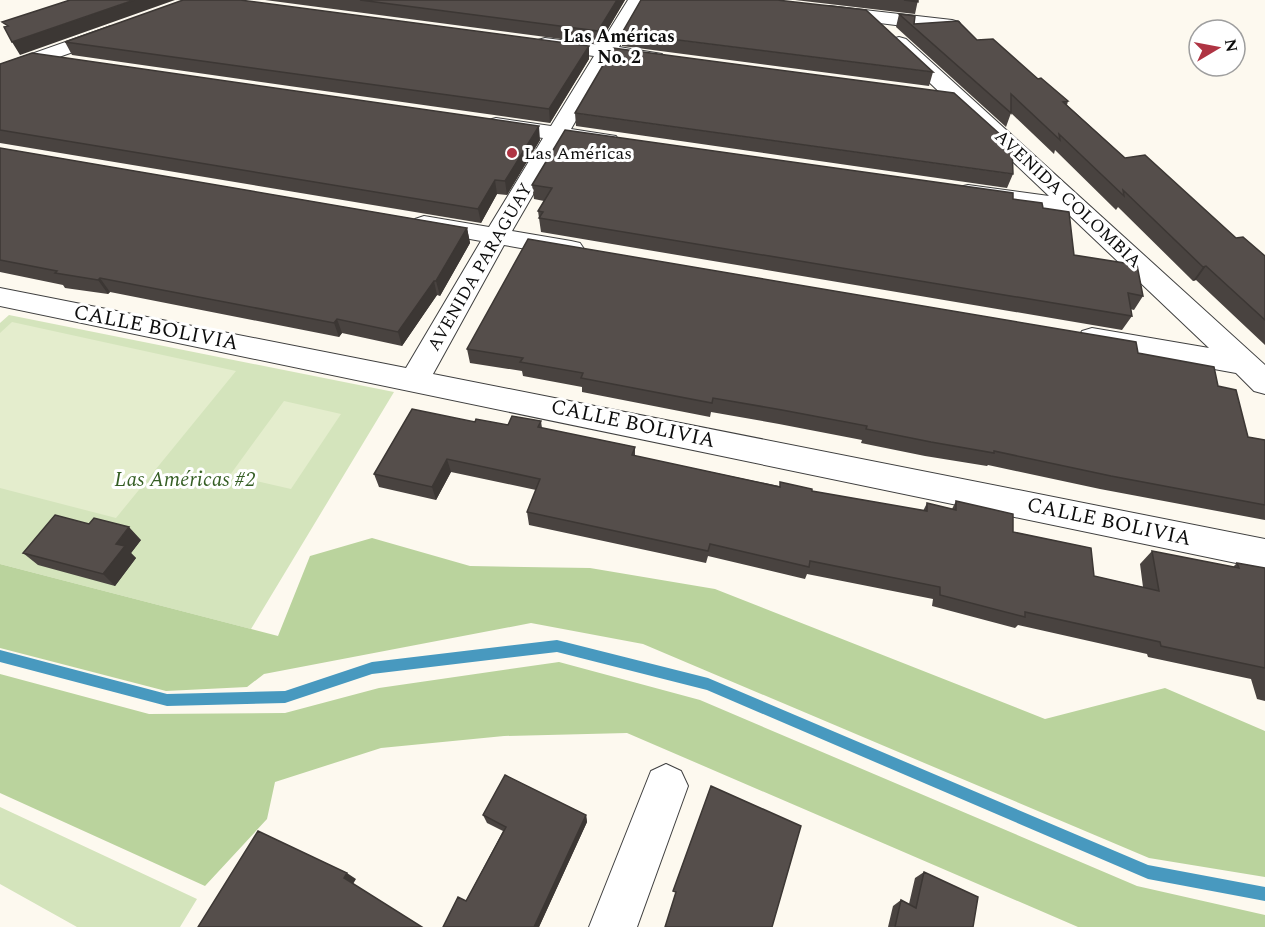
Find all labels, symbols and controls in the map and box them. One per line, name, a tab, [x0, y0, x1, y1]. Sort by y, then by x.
north arrow	[1187, 18, 1247, 78]
district label: Las Américas No. 2	[563, 23, 675, 71]
text: N	[1218, 37, 1244, 54]
street label: AVENIDA COLOMBIA	[988, 123, 1148, 275]
place label: Las Américas	[524, 140, 632, 167]
marker: Las Américas	[505, 146, 519, 160]
street label: AVENIDA PARAGUAY	[421, 178, 539, 356]
street label: CALLE BOLIVIA	[71, 296, 241, 360]
street label: CALLE BOLIVIA	[548, 391, 718, 457]
park label: Las Américas #2	[114, 464, 256, 496]
street label: CALLE BOLIVIA	[1024, 489, 1194, 555]

